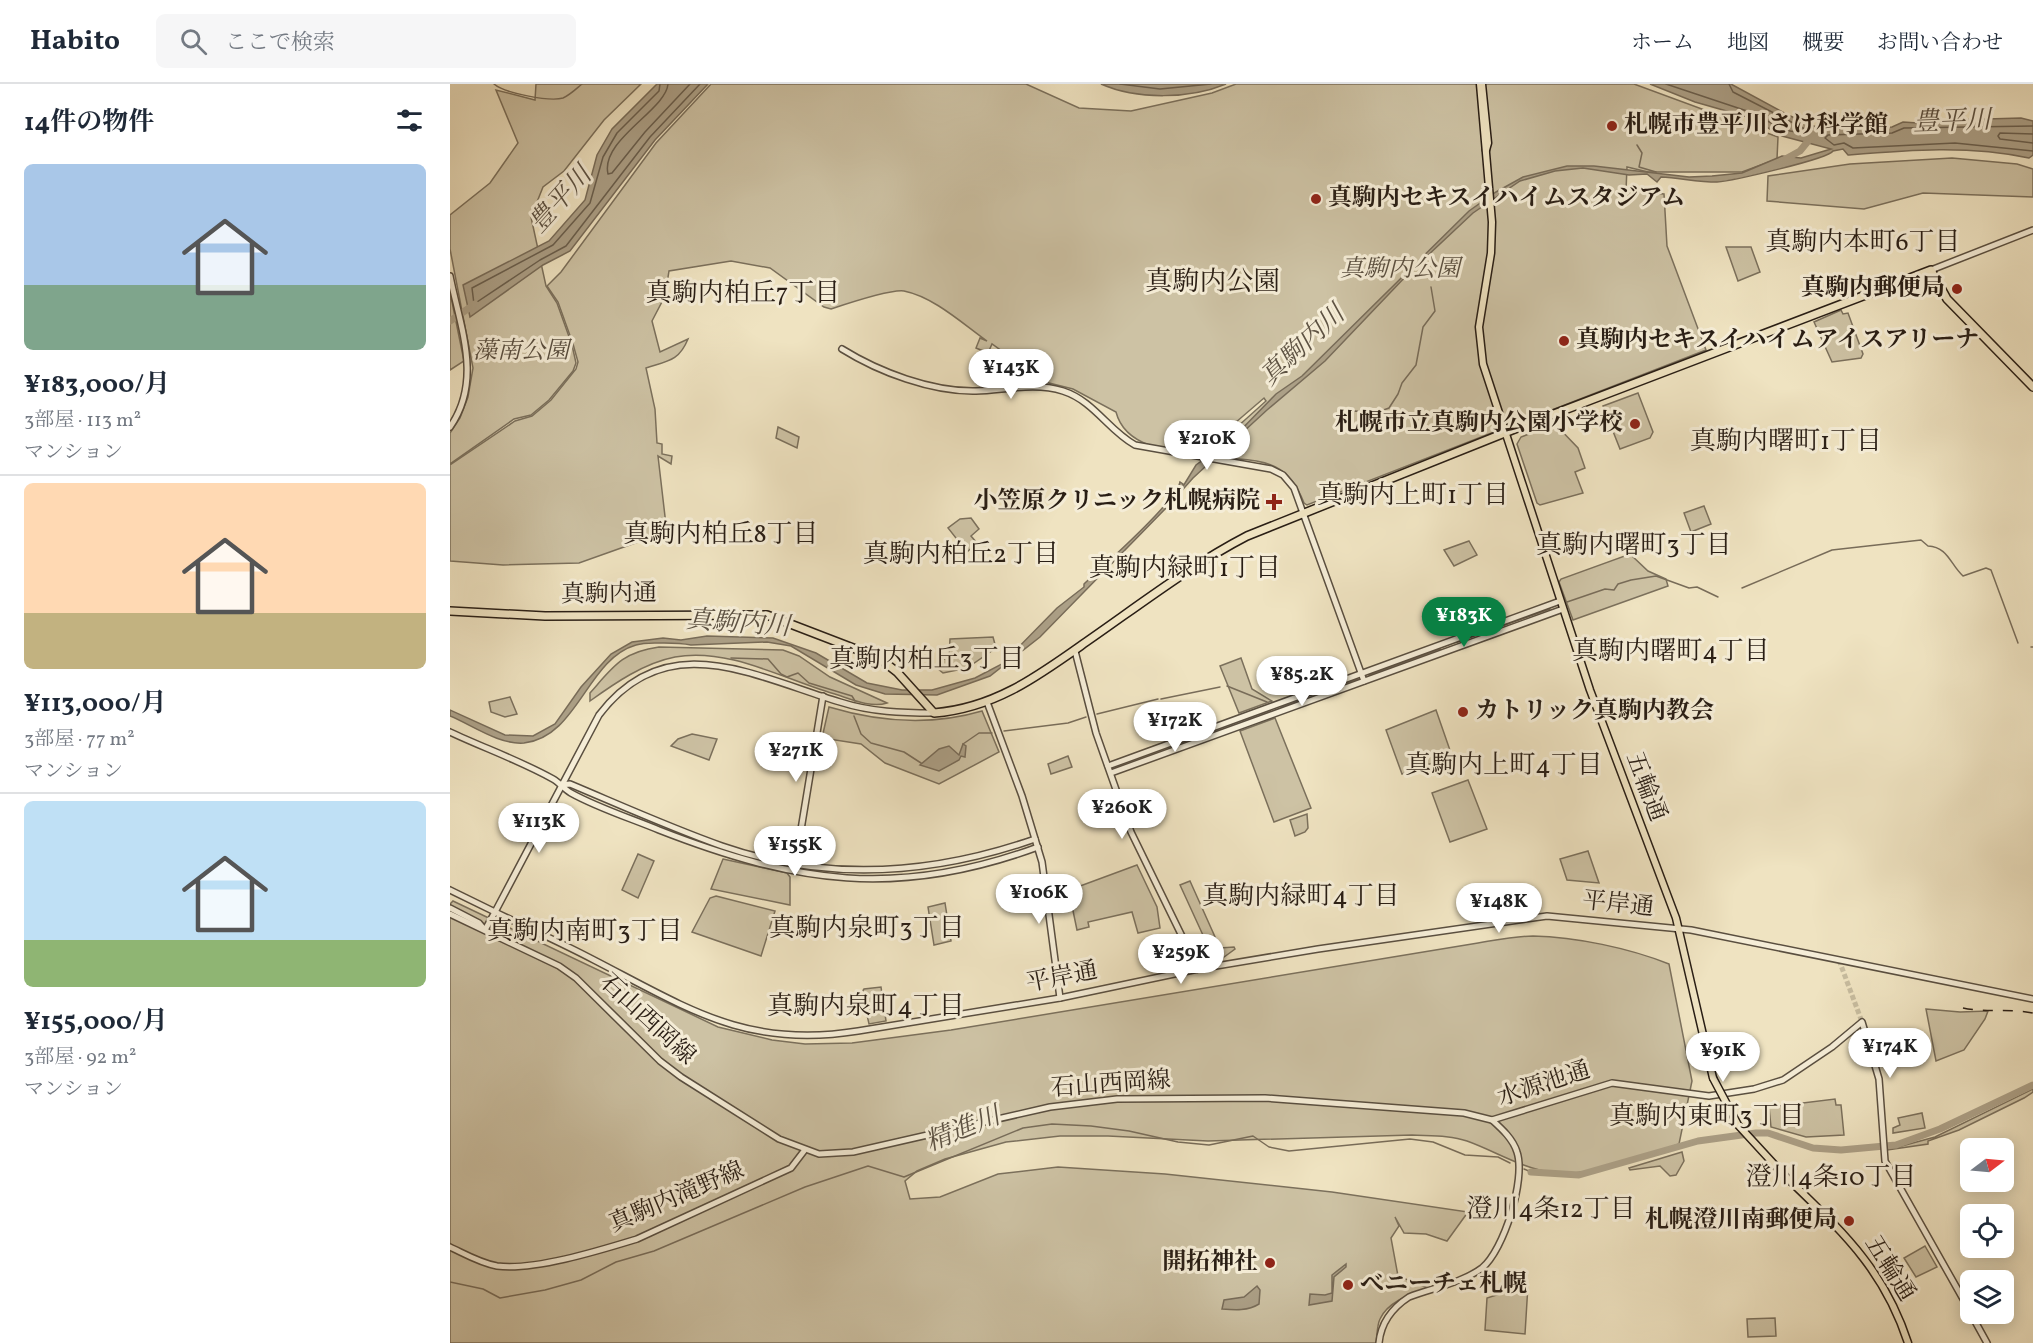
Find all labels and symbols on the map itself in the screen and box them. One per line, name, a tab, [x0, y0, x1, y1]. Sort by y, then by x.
water label: 豊平川	[1912, 103, 1995, 141]
place label: 札幌市豊平川さけ科学館	[1624, 109, 1888, 143]
marker: 札幌市豊平川さけ科学館	[1605, 119, 1619, 133]
water label: 豊平川	[522, 157, 602, 241]
place label: 真駒内セキスイハイムスタジアム	[1328, 182, 1685, 216]
marker: 真駒内セキスイハイムスタジアム	[1309, 192, 1323, 206]
district label: 真駒内本町6丁目	[1765, 225, 1961, 261]
park label: 真駒内公園	[1340, 253, 1464, 287]
district label: 真駒内公園	[1146, 264, 1281, 302]
place label: 真駒内郵便局	[1801, 272, 1945, 306]
district label: 真駒内柏丘7丁目	[646, 276, 840, 312]
marker: 真駒内郵便局	[1950, 282, 1964, 296]
water label: 真駒内川	[1253, 295, 1355, 395]
place label: 真駒内セキスイハイムアイスアリーナ	[1576, 324, 1979, 358]
marker: 真駒内セキスイハイムアイスアリーナ	[1557, 334, 1571, 348]
park label: 藻南公園	[473, 335, 573, 369]
pin: ¥143K	[969, 349, 1053, 400]
place label: 札幌市立真駒内公園小学校	[1335, 407, 1623, 441]
marker: 札幌市立真駒内公園小学校	[1628, 417, 1642, 431]
pin: ¥210K	[1165, 420, 1249, 471]
district label: 真駒内曙町1丁目	[1690, 424, 1882, 460]
district label: 真駒内上町1丁目	[1317, 478, 1509, 514]
place label: 小笠原クリニック札幌病院	[973, 485, 1260, 519]
marker: 小笠原クリニック札幌病院	[1265, 493, 1283, 511]
district label: 真駒内柏丘8丁目	[623, 517, 819, 553]
district label: 真駒内曙町3丁目	[1536, 528, 1732, 564]
district label: 真駒内柏丘2丁目	[863, 537, 1059, 573]
district label: 真駒内緑町1丁目	[1089, 551, 1281, 587]
street label: 真駒内通	[561, 577, 657, 613]
pin: ¥183K	[1422, 597, 1506, 648]
water label: 真駒内川	[685, 602, 794, 646]
district label: 真駒内曙町4丁目	[1572, 634, 1770, 670]
district label: 真駒内柏丘3丁目	[829, 642, 1025, 678]
pin: ¥85.2K	[1253, 656, 1351, 707]
place label: カトリック真駒内教会	[1475, 695, 1714, 729]
pin: ¥172K	[1133, 702, 1217, 753]
marker: カトリック真駒内教会	[1456, 705, 1470, 719]
pin: ¥271K	[754, 732, 838, 783]
street label: 五輪通	[1616, 747, 1674, 827]
district label: 真駒内上町4丁目	[1405, 748, 1603, 784]
pin: ¥260K	[1080, 789, 1164, 840]
pin: ¥113K	[497, 803, 581, 854]
pin: ¥155K	[753, 826, 837, 877]
pin: ¥106K	[997, 874, 1081, 925]
district label: 真駒内緑町4丁目	[1202, 879, 1400, 915]
pin: ¥148K	[1457, 883, 1541, 934]
street label: 平岸通	[1580, 884, 1656, 926]
district label: 真駒内泉町3丁目	[769, 911, 965, 947]
district label: 真駒内南町3丁目	[487, 914, 683, 950]
pin: ¥259K	[1139, 934, 1223, 985]
street label: 平岸通	[1023, 954, 1101, 1002]
street label: 石山西岡線	[592, 967, 702, 1073]
district label: 真駒内泉町4丁目	[767, 989, 965, 1025]
pin: ¥174K	[1848, 1028, 1932, 1079]
pin: ¥91K	[1687, 1032, 1759, 1083]
street label: 水源池通	[1493, 1054, 1595, 1116]
street label: 石山西岡線	[1050, 1064, 1172, 1106]
water label: 精進川	[920, 1098, 1009, 1161]
district label: 真駒内東町3丁目	[1609, 1099, 1805, 1135]
north arrow	[1960, 1138, 2014, 1192]
street label: 真駒内滝野線	[604, 1154, 750, 1242]
district label: 澄川4条10丁目	[1745, 1160, 1917, 1196]
district label: 澄川4条12丁目	[1466, 1192, 1636, 1228]
place label: 札幌澄川南郵便局	[1645, 1204, 1837, 1238]
marker: 札幌澄川南郵便局	[1842, 1214, 1856, 1228]
street label: 五輪通	[1856, 1229, 1922, 1309]
place label: 開拓神社	[1162, 1246, 1258, 1280]
marker: 開拓神社	[1263, 1256, 1277, 1270]
place label: べニーチェ札幌	[1360, 1268, 1527, 1302]
marker: べニーチェ札幌	[1341, 1278, 1355, 1292]

